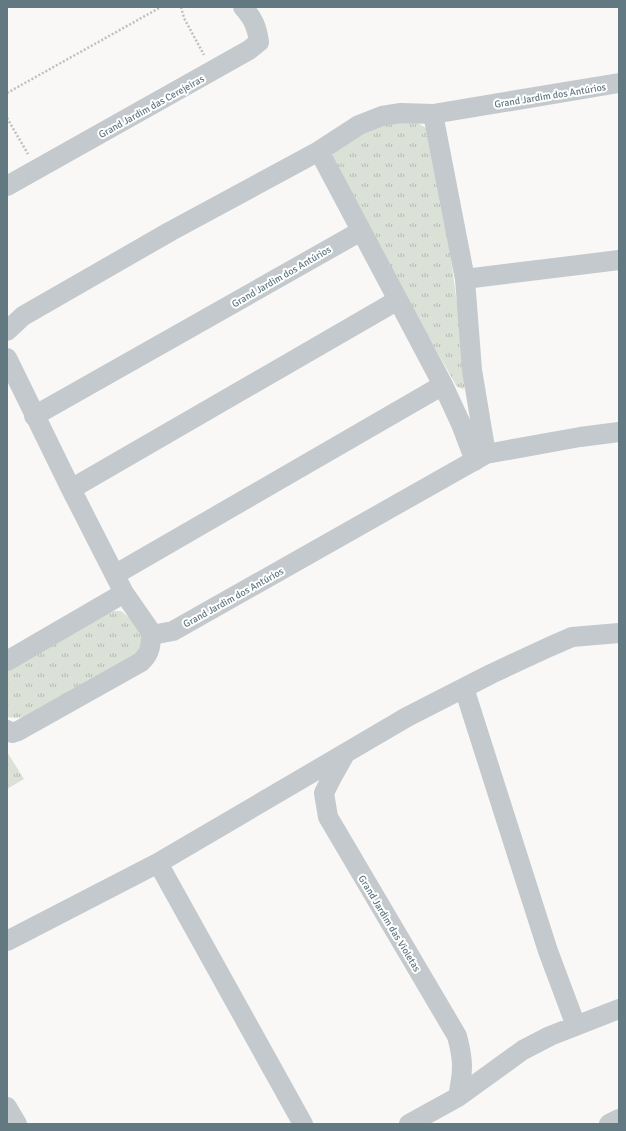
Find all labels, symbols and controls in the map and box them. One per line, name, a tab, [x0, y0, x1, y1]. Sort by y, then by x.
street label: Grand Jardim das Cerejeiras	[97, 72, 207, 141]
street label: Grand Jardim dos Antúrios	[493, 81, 607, 111]
street label: Grand Jardim dos Antúrios	[230, 243, 334, 310]
street label: Grand Jardim dos Antúrios	[181, 565, 286, 630]
street label: Grand Jardim das Violetas	[356, 873, 423, 974]

